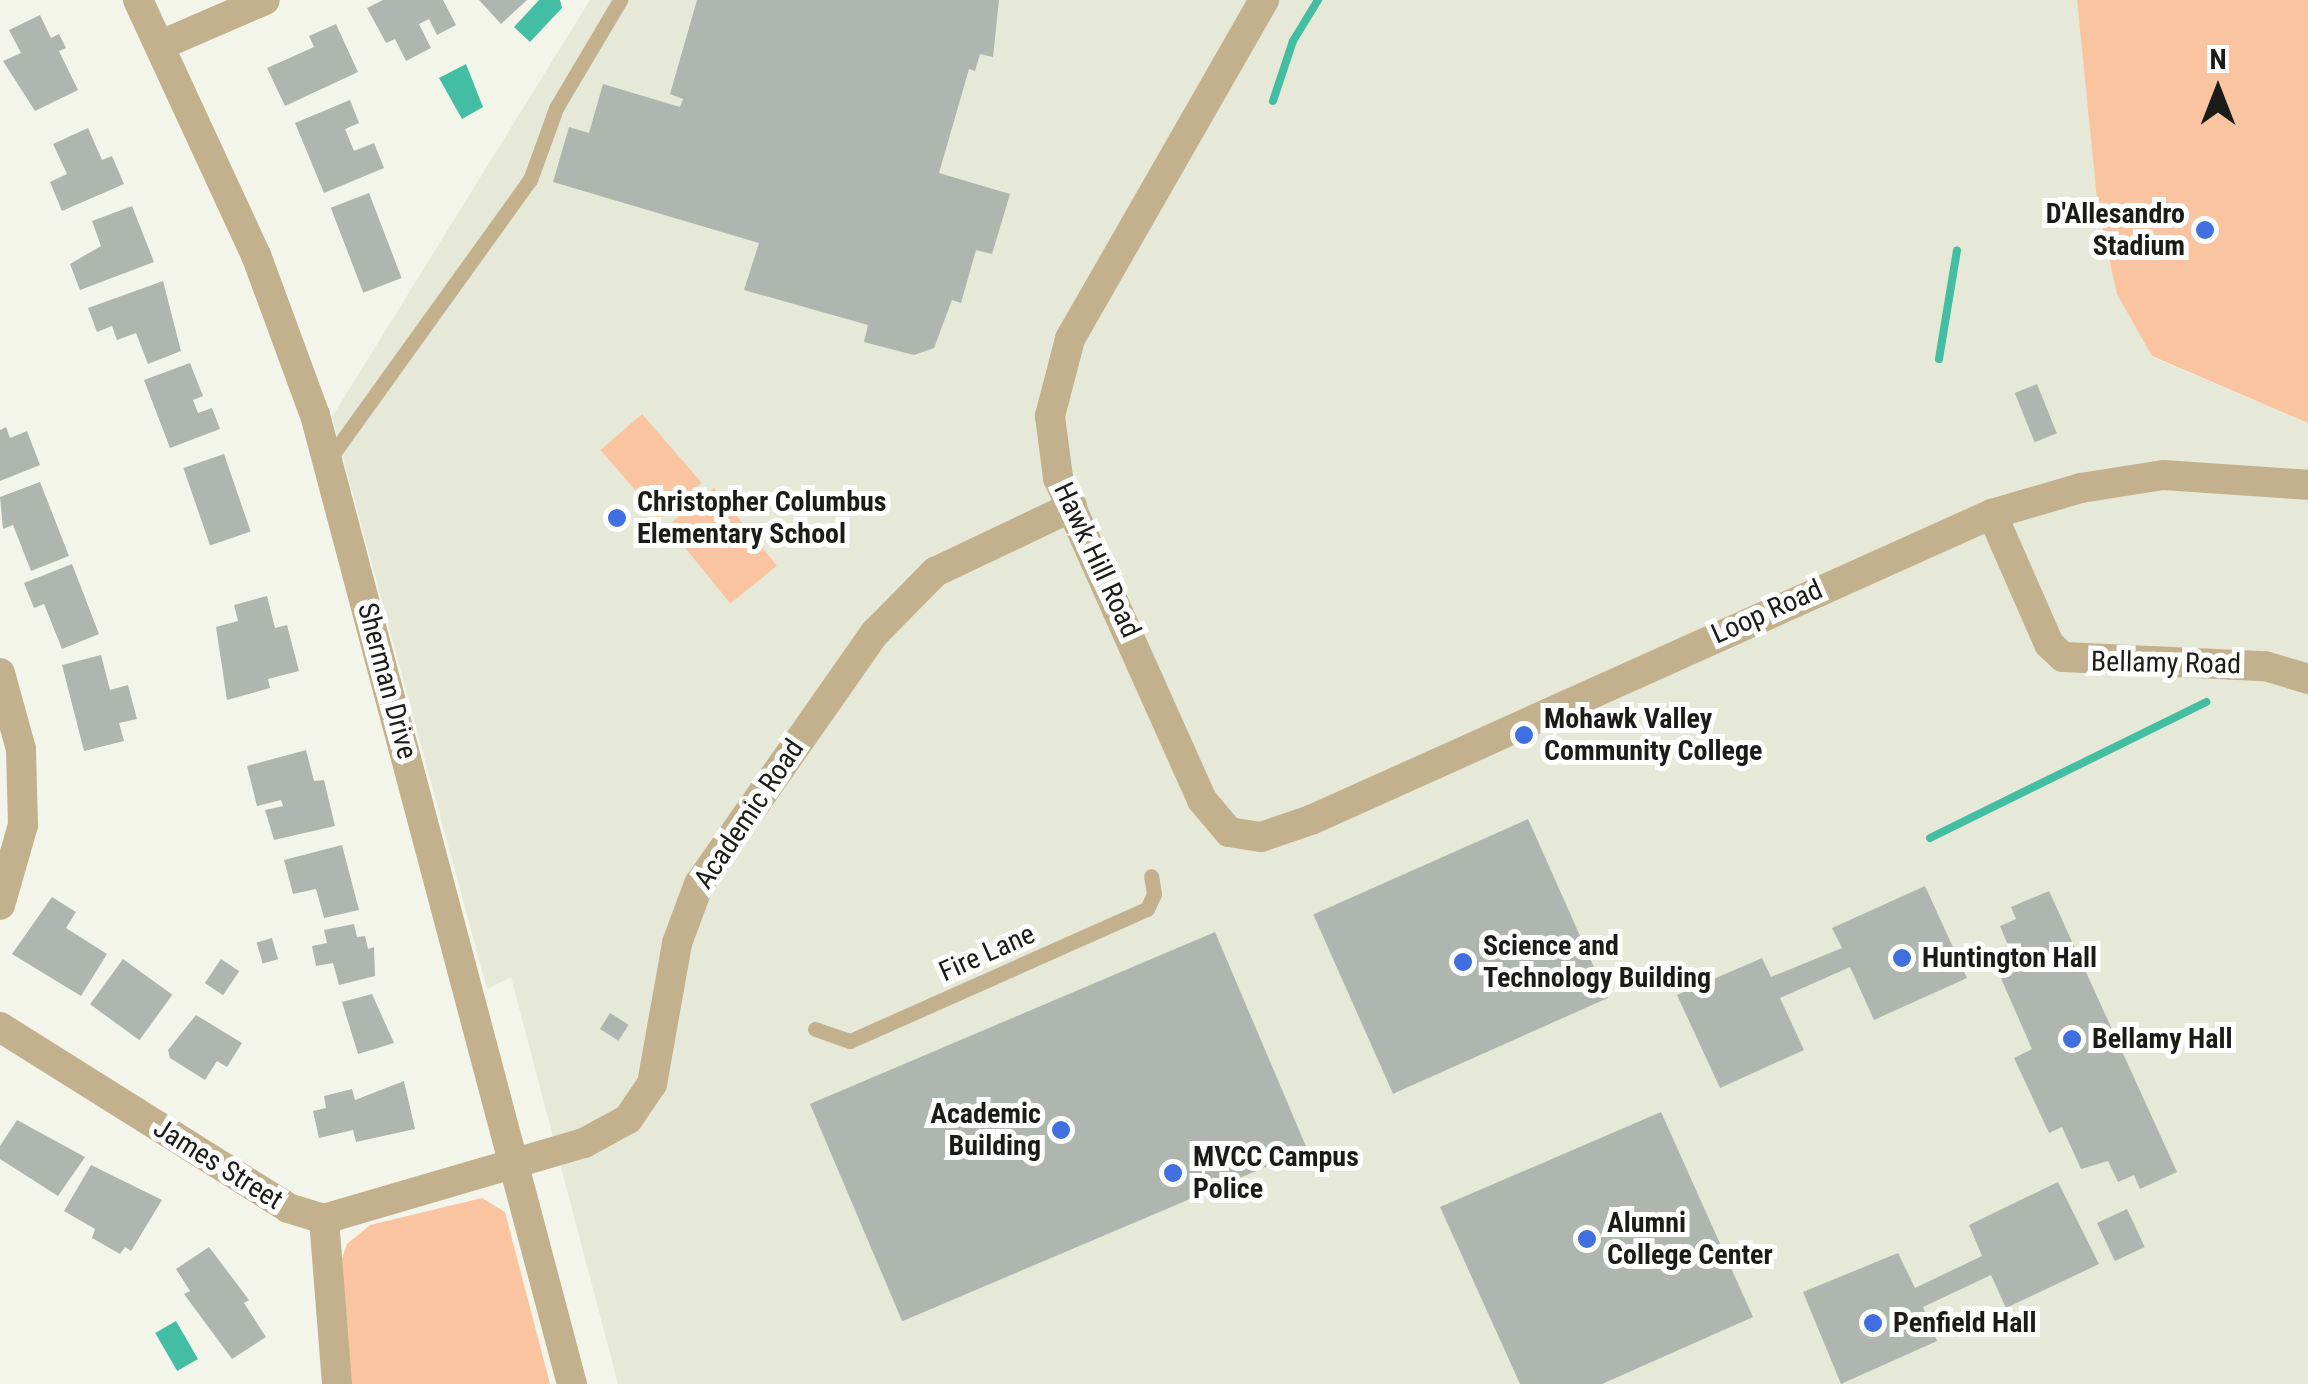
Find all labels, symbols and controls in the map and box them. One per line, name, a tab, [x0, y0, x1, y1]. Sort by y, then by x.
north arrow	[2168, 40, 2268, 140]
text: N	[2209, 43, 2227, 76]
place label: D'Allesandro Stadium	[2046, 197, 2185, 263]
marker: D'Allesandro Stadium	[2194, 219, 2216, 241]
street label: Hawk Hill Road	[1046, 477, 1148, 643]
place label: Christopher Columbus Elementary School	[637, 485, 886, 551]
marker: Christopher Columbus Elementary School	[606, 507, 628, 529]
street label: Loop Road	[1706, 573, 1828, 651]
street label: Sherman Drive	[350, 599, 424, 763]
street label: Bellamy Road	[2091, 645, 2241, 681]
place label: Mohawk Valley Community College	[1544, 702, 1762, 768]
marker: Mohawk Valley Community College	[1513, 724, 1535, 746]
street label: Academic Road	[687, 733, 811, 895]
street label: Fire Lane	[934, 917, 1040, 989]
place label: Science and Technology Building	[1483, 929, 1711, 995]
place label: Huntington Hall	[1922, 941, 2097, 975]
marker: Huntington Hall	[1891, 947, 1913, 969]
marker: Science and Technology Building	[1452, 951, 1474, 973]
place label: Bellamy Hall	[2092, 1022, 2233, 1056]
marker: Bellamy Hall	[2061, 1028, 2083, 1050]
place label: Academic Building	[930, 1097, 1041, 1163]
street label: James Street	[147, 1111, 289, 1217]
marker: Academic Building	[1050, 1119, 1072, 1141]
place label: MVCC Campus Police	[1193, 1140, 1359, 1206]
marker: MVCC Campus Police	[1162, 1162, 1184, 1184]
place label: Alumni College Center	[1607, 1206, 1773, 1272]
marker: Alumni College Center	[1576, 1228, 1598, 1250]
place label: Penfield Hall	[1893, 1306, 2036, 1340]
marker: Penfield Hall	[1862, 1312, 1884, 1334]

